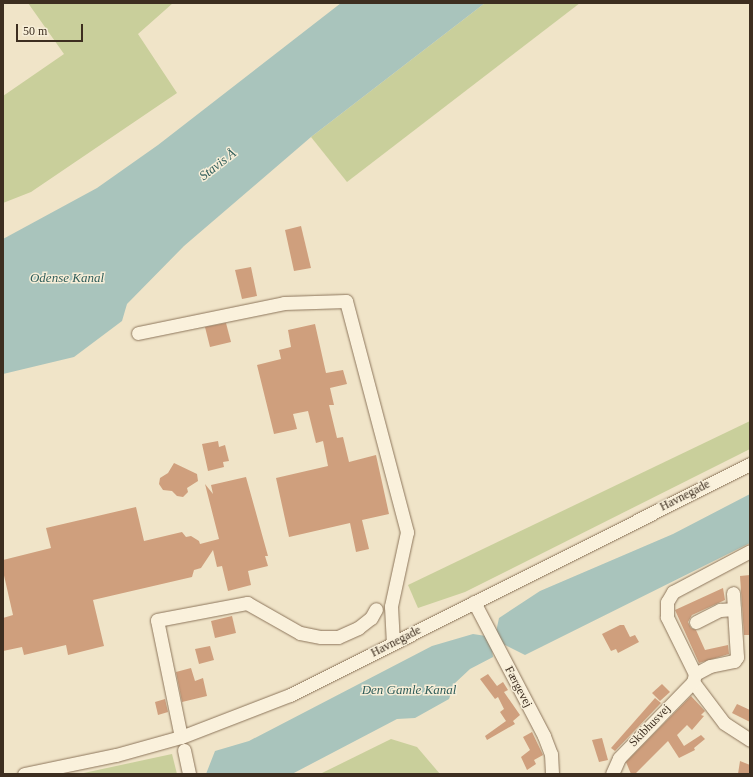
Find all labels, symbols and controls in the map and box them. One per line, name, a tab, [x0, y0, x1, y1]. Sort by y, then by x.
scale bar	[18, 16, 85, 42]
text: 50 m	[23, 24, 47, 38]
water label: Stavis Å	[197, 146, 239, 184]
water label: Odense Kanal	[30, 270, 104, 286]
street label: Havnegade	[658, 477, 712, 515]
street label: Havnegade	[369, 623, 423, 661]
street label: Færgevej	[501, 664, 535, 710]
water label: Den Gamle Kanal	[362, 682, 456, 698]
street label: Skibhusvej	[626, 702, 674, 750]

